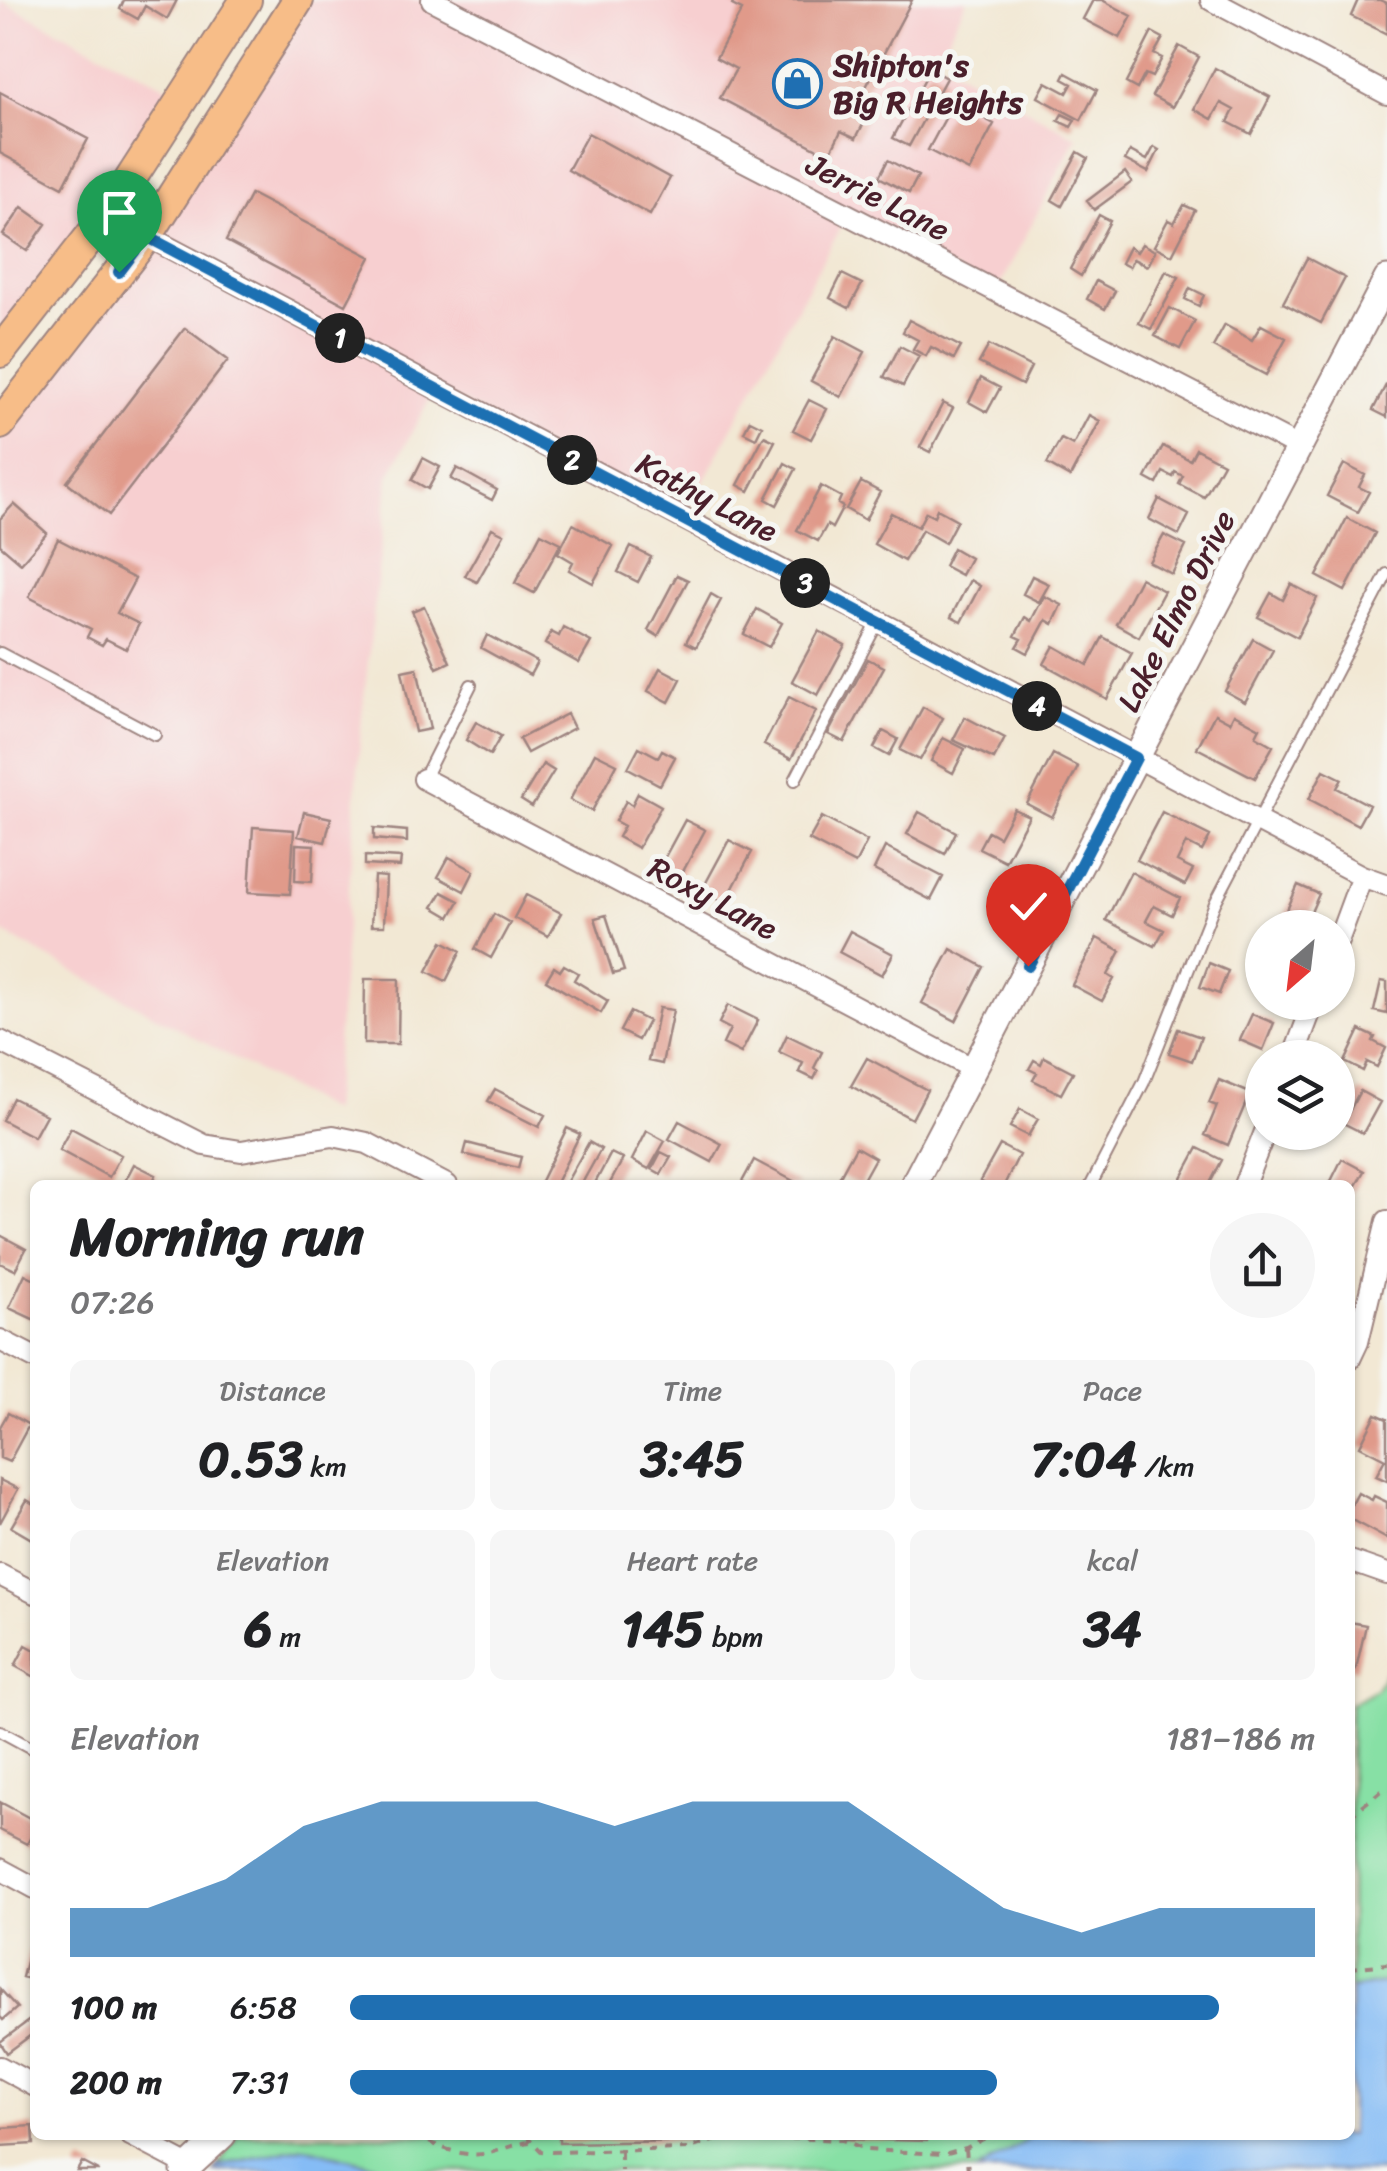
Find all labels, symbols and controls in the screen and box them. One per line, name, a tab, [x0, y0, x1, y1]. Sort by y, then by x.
place label: Shipton's Big R Heights	[832, 37, 1024, 131]
shop icon: Shipton's Big R Heights	[772, 57, 824, 109]
street label: Jerrie Lane	[795, 136, 960, 258]
pin	[77, 170, 162, 273]
icon: arrive	[92, 185, 147, 240]
pin: 1	[315, 313, 365, 363]
text: 1	[334, 313, 346, 362]
pin: 2	[547, 435, 597, 485]
text: 2	[564, 435, 580, 484]
street label: Kathy Lane	[625, 436, 788, 559]
street label: Lake Elmo Drive	[1101, 500, 1252, 722]
pin: 3	[780, 558, 830, 608]
text: 3	[797, 558, 813, 607]
pin: 4	[1012, 681, 1062, 731]
text: 4	[1028, 681, 1046, 730]
street label: Roxy Lane	[637, 840, 788, 957]
pin	[986, 864, 1071, 967]
icon: check	[1001, 879, 1056, 934]
north arrow	[1245, 910, 1355, 1020]
map controls	[1245, 910, 1355, 1150]
button: layers	[1245, 1040, 1355, 1150]
text: Morning run	[70, 1188, 364, 1285]
button: share	[1210, 1213, 1315, 1318]
text: 07:26	[70, 1274, 155, 1331]
text: Distance	[219, 1366, 326, 1415]
text: Time	[663, 1366, 722, 1415]
text: Pace	[1083, 1366, 1142, 1415]
text: 0.53	[198, 1415, 303, 1504]
text: 3:45	[640, 1415, 745, 1504]
text: 7:04	[1030, 1415, 1137, 1504]
text: km	[303, 1442, 347, 1491]
text: /km	[1137, 1442, 1195, 1491]
text: Elevation	[216, 1536, 329, 1585]
text: Heart rate	[627, 1536, 758, 1585]
text: kcal	[1087, 1536, 1138, 1585]
text: 6	[244, 1585, 272, 1674]
text: 145	[621, 1585, 705, 1674]
text: 34	[1083, 1585, 1142, 1674]
text: m	[272, 1612, 301, 1661]
text: bpm	[705, 1612, 764, 1661]
text: Elevation	[70, 1710, 200, 1767]
text: 181–186 m	[1166, 1710, 1315, 1767]
text: 100 m	[70, 1979, 157, 2036]
text: 6:58	[230, 1979, 297, 2036]
text: 200 m	[70, 2054, 162, 2111]
text: 7:31	[230, 2054, 289, 2111]

